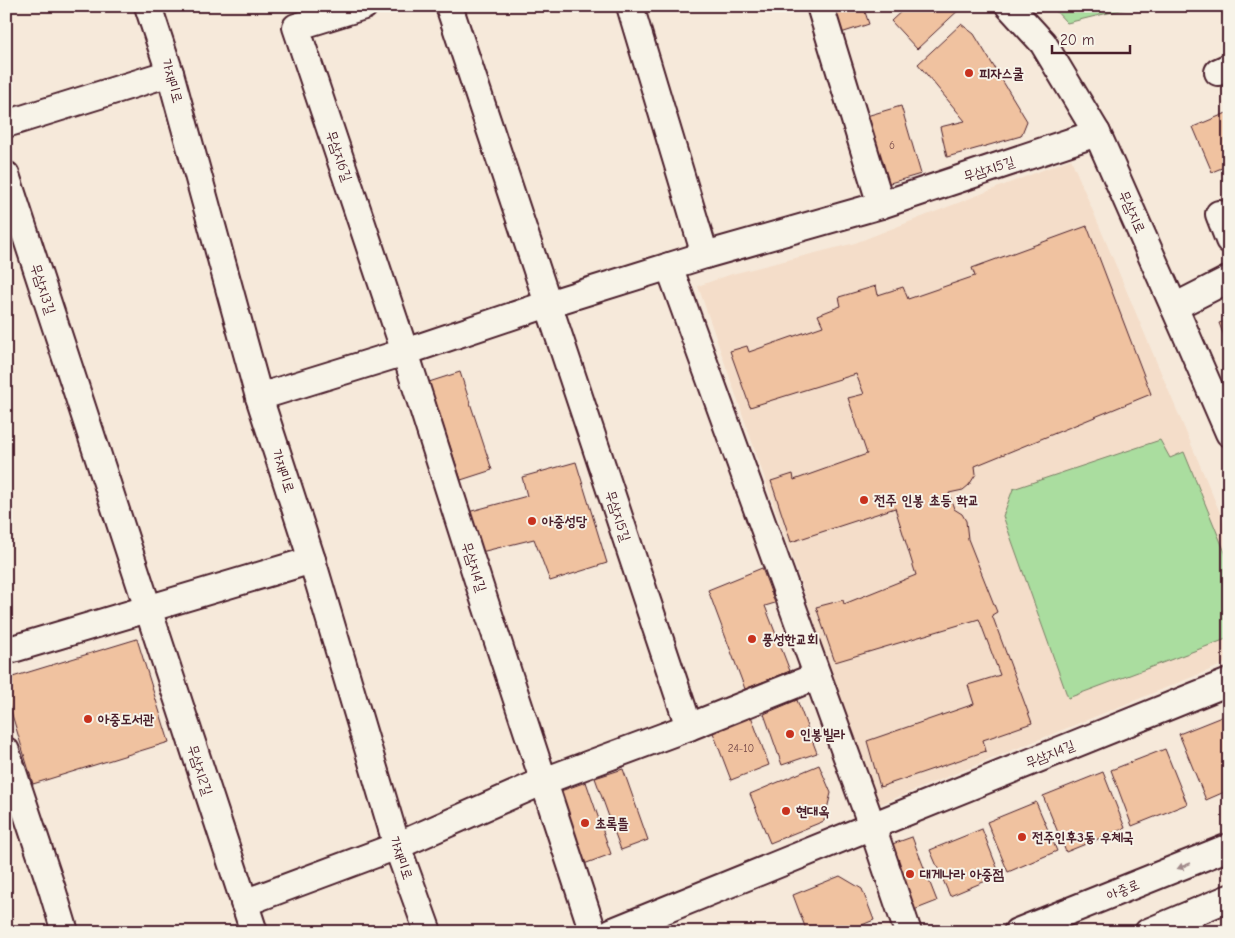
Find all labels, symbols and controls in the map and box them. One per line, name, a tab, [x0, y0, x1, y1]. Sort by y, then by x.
scale bar	[1052, 22, 1130, 54]
text: 20 m	[1060, 31, 1094, 49]
street label: 가재미로	[158, 57, 186, 105]
place label: 피자스쿨	[979, 65, 1024, 82]
marker: 피자스쿨	[963, 67, 975, 79]
street label: 무삼지6길	[322, 128, 356, 184]
house number: 6	[889, 139, 895, 152]
street label: 무삼지5길	[961, 153, 1017, 185]
street label: 무삼지로	[1115, 188, 1149, 236]
street label: 무삼지3길	[27, 262, 59, 317]
street label: 가재미로	[268, 447, 298, 495]
street label: 무삼지5길	[602, 488, 634, 544]
place label: 전주 인봉 초등 학교	[874, 492, 979, 509]
marker: 전주 인봉 초등 학교	[858, 494, 870, 506]
place label: 아중성당	[542, 513, 588, 530]
marker: 아중성당	[526, 515, 538, 527]
street label: 무삼지4길	[458, 540, 490, 595]
place label: 풍성한교회	[762, 631, 818, 648]
marker: 풍성한교회	[746, 633, 758, 645]
place label: 아중도서관	[98, 711, 155, 728]
marker: 아중도서관	[82, 713, 94, 725]
place label: 인봉빌라	[800, 726, 846, 743]
marker: 인봉빌라	[784, 728, 796, 740]
street label: 무삼지4길	[1023, 736, 1078, 772]
street label: 무삼지2길	[184, 742, 216, 798]
house number: 24-10	[728, 742, 754, 755]
place label: 현대옥	[796, 803, 830, 820]
marker: 현대옥	[780, 805, 792, 817]
place label: 초록뜰	[595, 815, 629, 832]
marker: 초록뜰	[579, 817, 591, 829]
place label: 전주인후3동 우체국	[1032, 829, 1134, 846]
marker: 전주인후3동 우체국	[1016, 831, 1028, 843]
street label: 가재미로	[386, 834, 416, 882]
one-way arrow	[1177, 862, 1191, 870]
place label: 대게나라 아중점	[919, 866, 1005, 883]
marker: 대게나라 아중점	[904, 868, 916, 880]
street label: 아중로	[1104, 876, 1142, 904]

